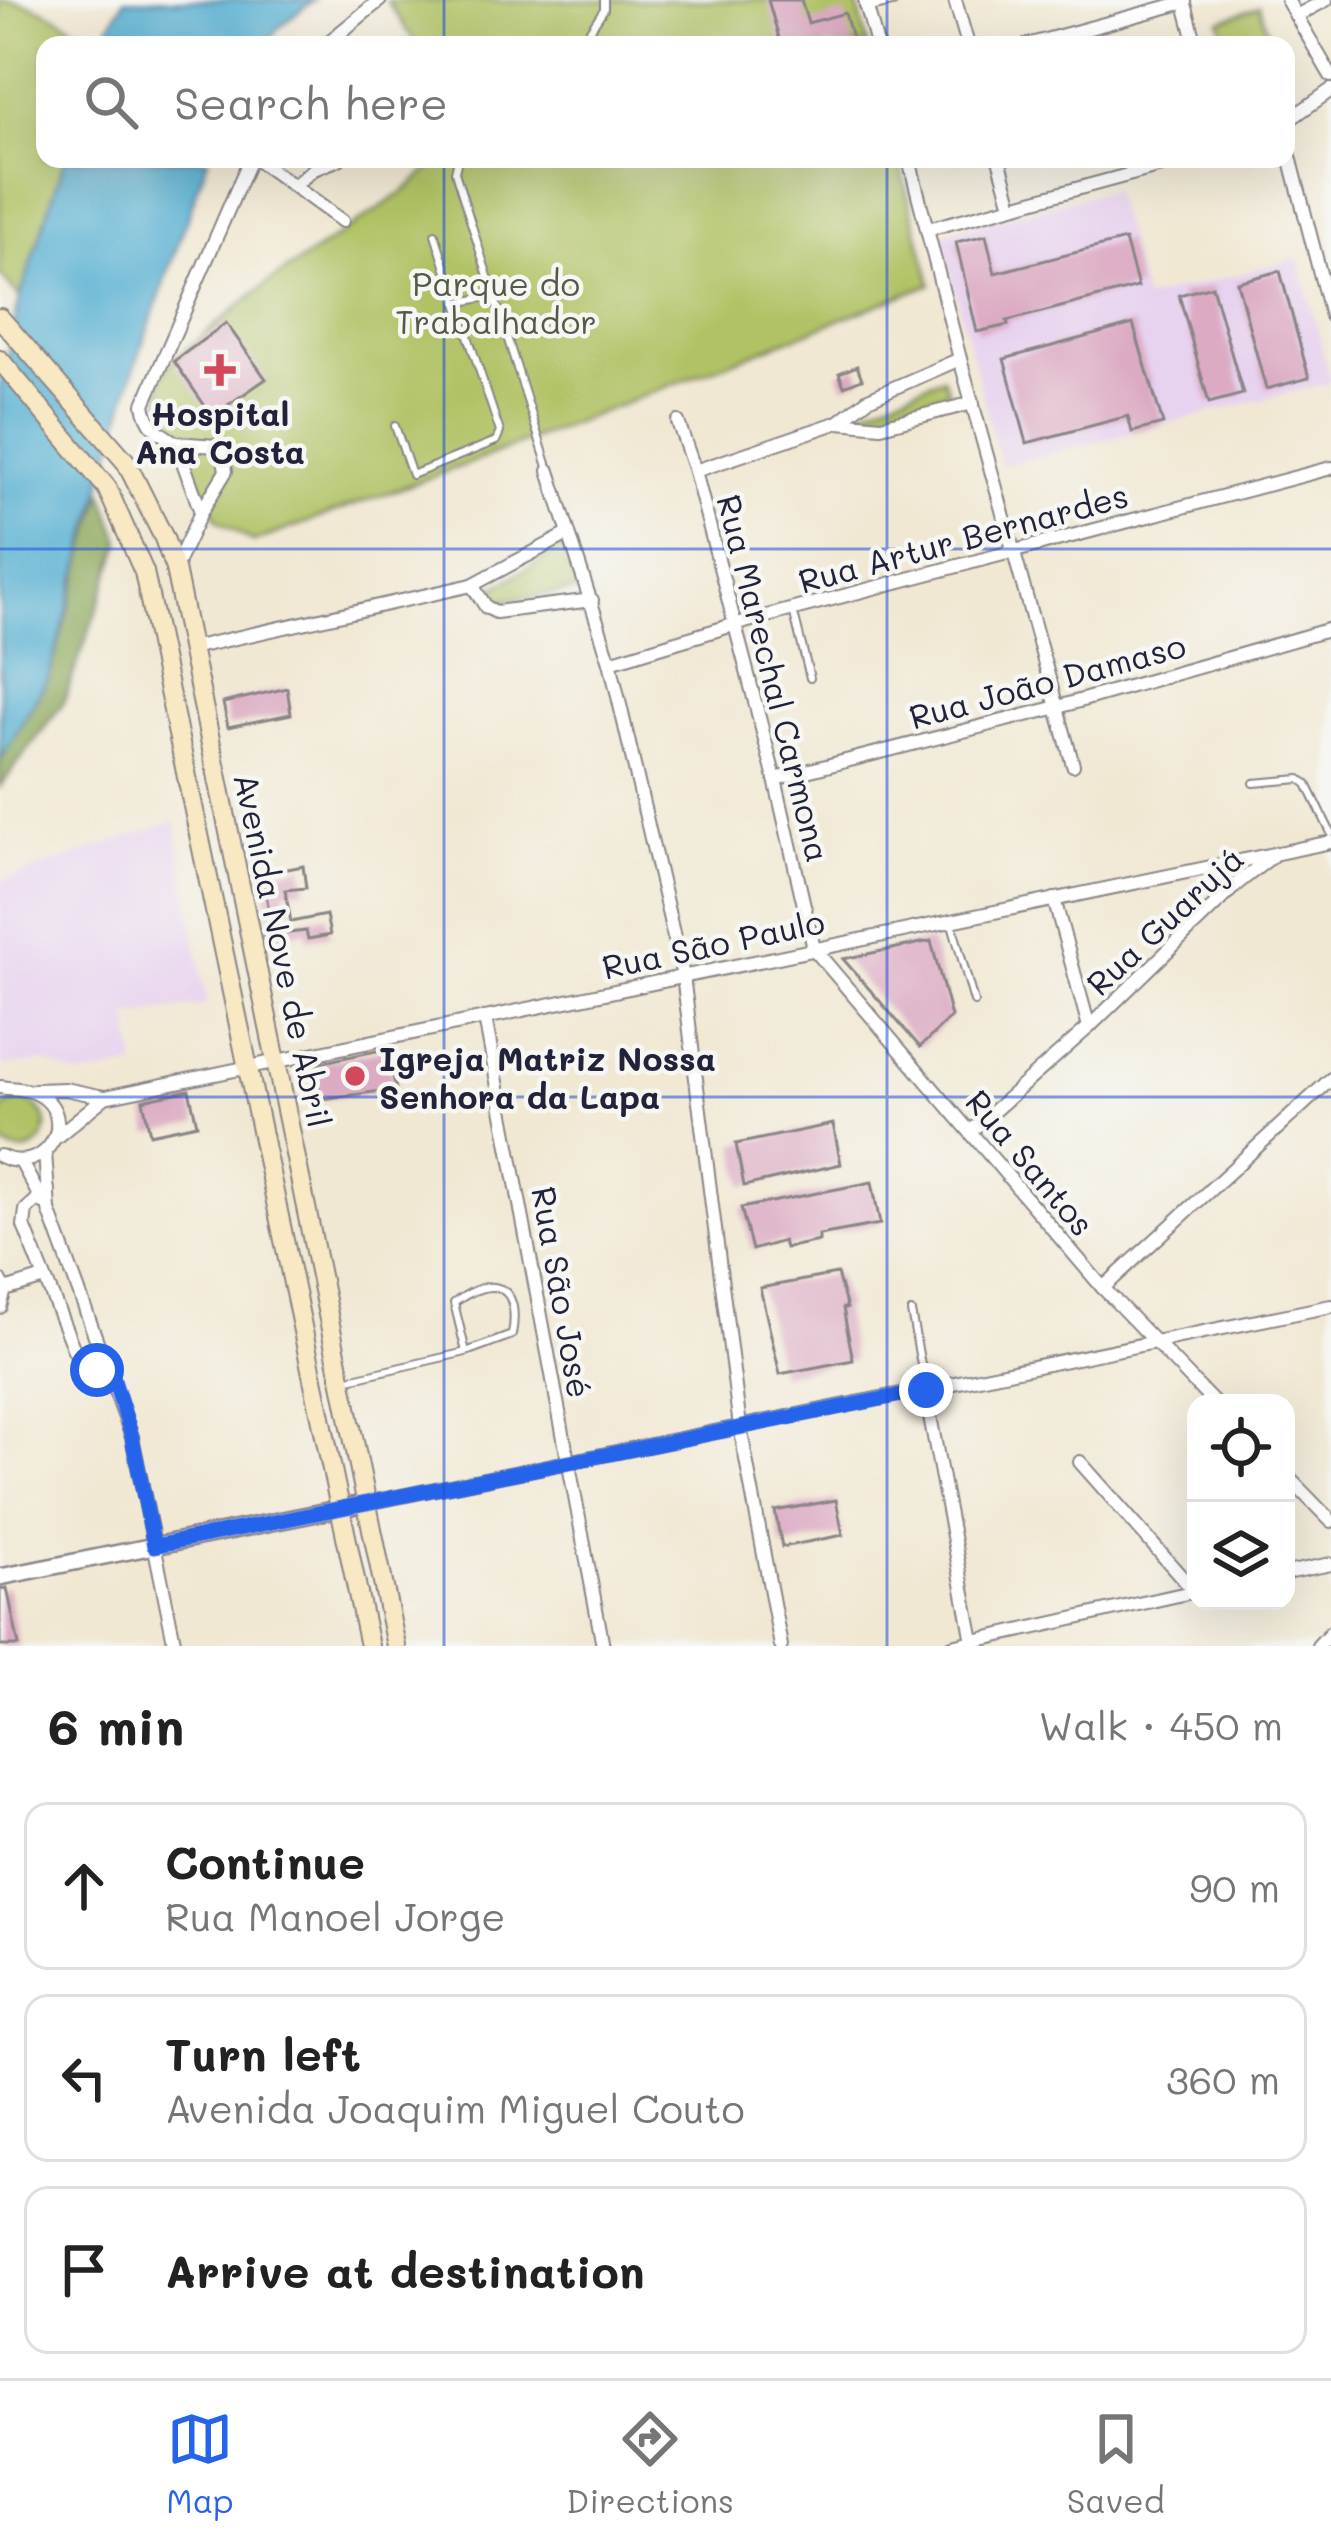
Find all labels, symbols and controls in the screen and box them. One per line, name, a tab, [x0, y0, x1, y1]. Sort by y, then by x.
search box	[36, 36, 1295, 168]
icon: search	[78, 69, 144, 135]
text: Search here	[174, 73, 448, 131]
park label: Parque do Trabalhador	[395, 261, 597, 342]
marker: Hospital Ana Costa	[204, 354, 236, 386]
place label: Hospital Ana Costa	[135, 391, 305, 472]
street label: Rua Artur Bernardes	[793, 472, 1133, 602]
street label: Rua Marechal Carmona	[709, 490, 841, 866]
street label: Rua João Damaso	[904, 622, 1190, 738]
street label: Avenida Nove de Abril	[225, 769, 343, 1131]
street label: Rua Guarujá	[1076, 836, 1252, 1004]
street label: Rua São Paulo	[598, 898, 828, 988]
place label: Igreja Matriz Nossa Senhora da Lapa	[379, 1036, 716, 1117]
marker: Igreja Matriz Nossa Senhora da Lapa	[342, 1063, 368, 1089]
street label: Rua Santos	[957, 1080, 1105, 1244]
street label: Rua São José	[523, 1183, 603, 1401]
route start	[70, 1343, 124, 1397]
route end	[899, 1363, 953, 1417]
map controls	[1187, 1394, 1295, 1610]
button: locate	[1187, 1394, 1295, 1502]
button: layers	[1187, 1502, 1295, 1610]
text: 6 min	[48, 1691, 184, 1758]
text: Walk · 450 m	[1039, 1699, 1283, 1750]
text: Continue	[165, 1832, 365, 1890]
icon: ahead	[51, 1853, 117, 1919]
text: 90 m	[1189, 1861, 1280, 1912]
text: Rua Manoel Jorge	[165, 1890, 506, 1941]
text: Turn left	[165, 2024, 361, 2082]
icon: left	[51, 2045, 117, 2111]
text: 360 m	[1166, 2053, 1280, 2104]
text: Avenida Joaquim Miguel Couto	[165, 2082, 745, 2133]
icon: arrive	[51, 2237, 117, 2303]
text: Arrive at destination	[165, 2241, 645, 2299]
tab: Map	[166, 2406, 234, 2521]
tab: Directions	[566, 2406, 734, 2521]
tab: Saved	[1067, 2406, 1165, 2521]

